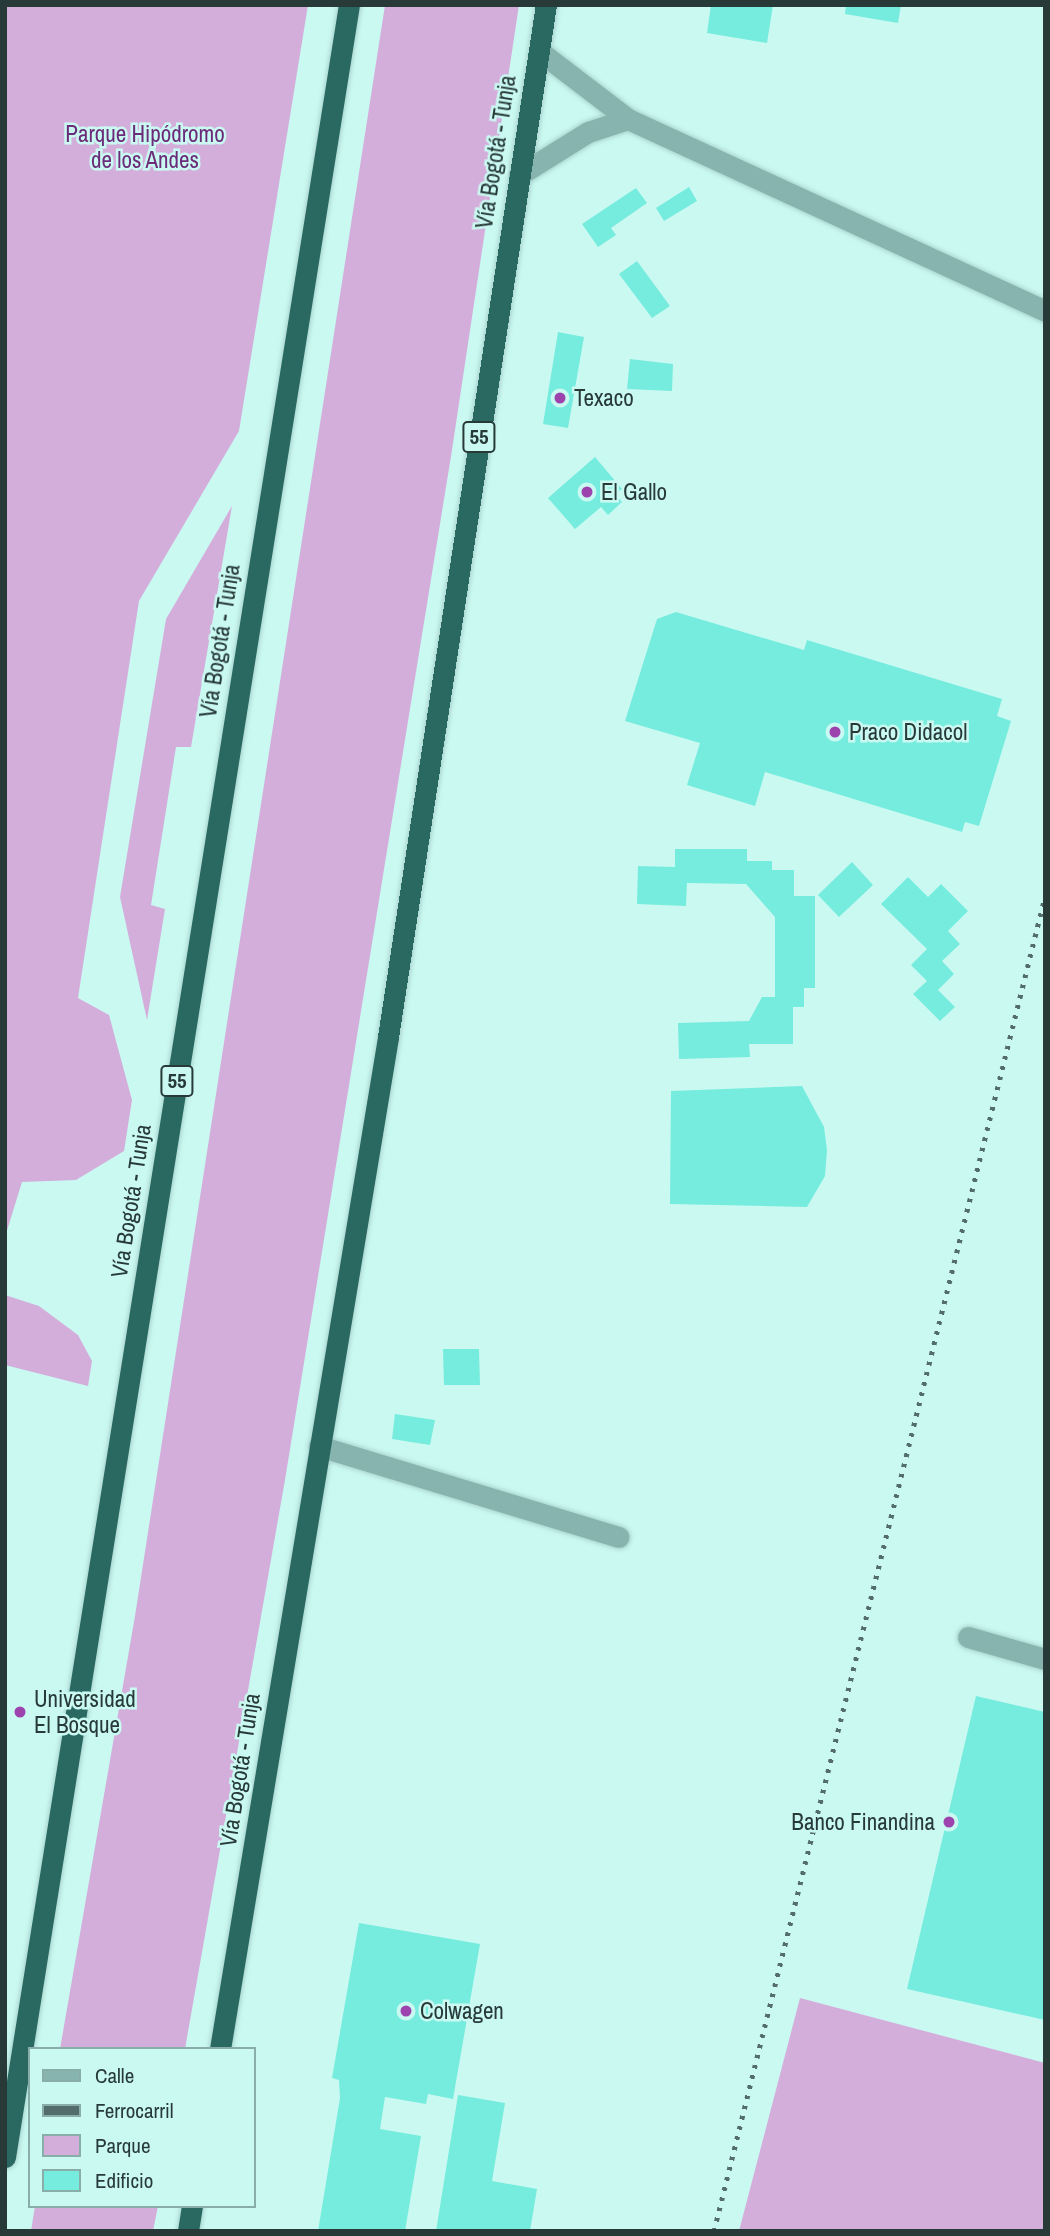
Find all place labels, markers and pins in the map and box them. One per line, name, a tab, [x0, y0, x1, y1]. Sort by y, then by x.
place label: Texaco	[574, 384, 634, 412]
marker: Texaco	[552, 390, 568, 406]
place label: El Gallo	[601, 478, 667, 506]
marker: El Gallo	[579, 484, 595, 500]
place label: Praco Didacol	[849, 718, 967, 746]
marker: Praco Didacol	[827, 724, 843, 740]
place label: Universidad El Bosque	[34, 1685, 136, 1739]
marker: Universidad El Bosque	[12, 1704, 28, 1720]
place label: Banco Finandina	[791, 1808, 935, 1836]
marker: Banco Finandina	[941, 1814, 957, 1830]
place label: Colwagen	[420, 1997, 504, 2025]
marker: Colwagen	[398, 2003, 414, 2019]

